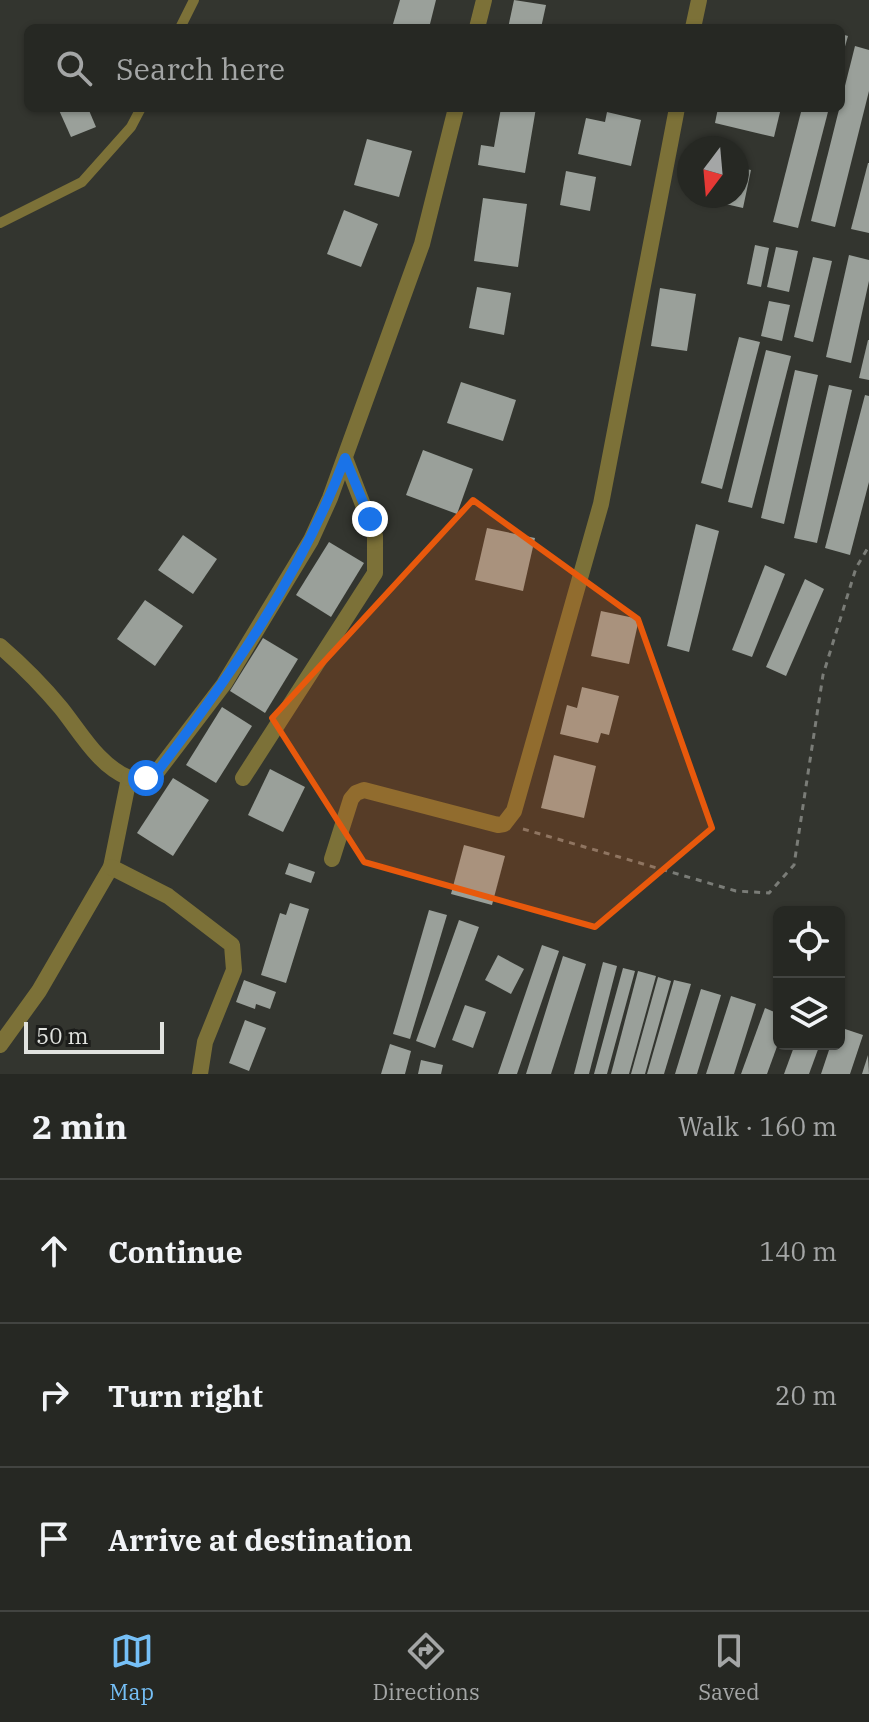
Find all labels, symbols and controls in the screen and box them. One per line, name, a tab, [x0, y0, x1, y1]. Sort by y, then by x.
search box	[24, 24, 845, 112]
icon: search	[52, 46, 96, 90]
text: Search here	[116, 49, 285, 88]
north arrow	[677, 136, 749, 208]
route end	[352, 501, 388, 537]
route start	[128, 760, 164, 796]
map controls	[773, 906, 845, 1050]
button: locate	[773, 906, 845, 978]
button: layers	[773, 978, 845, 1050]
scale bar	[24, 1018, 164, 1054]
text: 50 m	[36, 1021, 88, 1050]
text: 2 min	[32, 1104, 127, 1148]
text: Walk · 160 m	[678, 1109, 837, 1143]
icon: ahead	[32, 1229, 76, 1273]
text: Continue	[108, 1232, 243, 1271]
text: 140 m	[759, 1234, 837, 1268]
icon: right	[32, 1373, 76, 1417]
text: Turn right	[108, 1376, 263, 1415]
text: 20 m	[775, 1378, 837, 1412]
icon: arrive	[32, 1517, 76, 1561]
text: Arrive at destination	[108, 1520, 413, 1559]
tab: Map	[109, 1629, 154, 1706]
tab: Directions	[372, 1629, 480, 1706]
tab: Saved	[698, 1629, 760, 1706]

